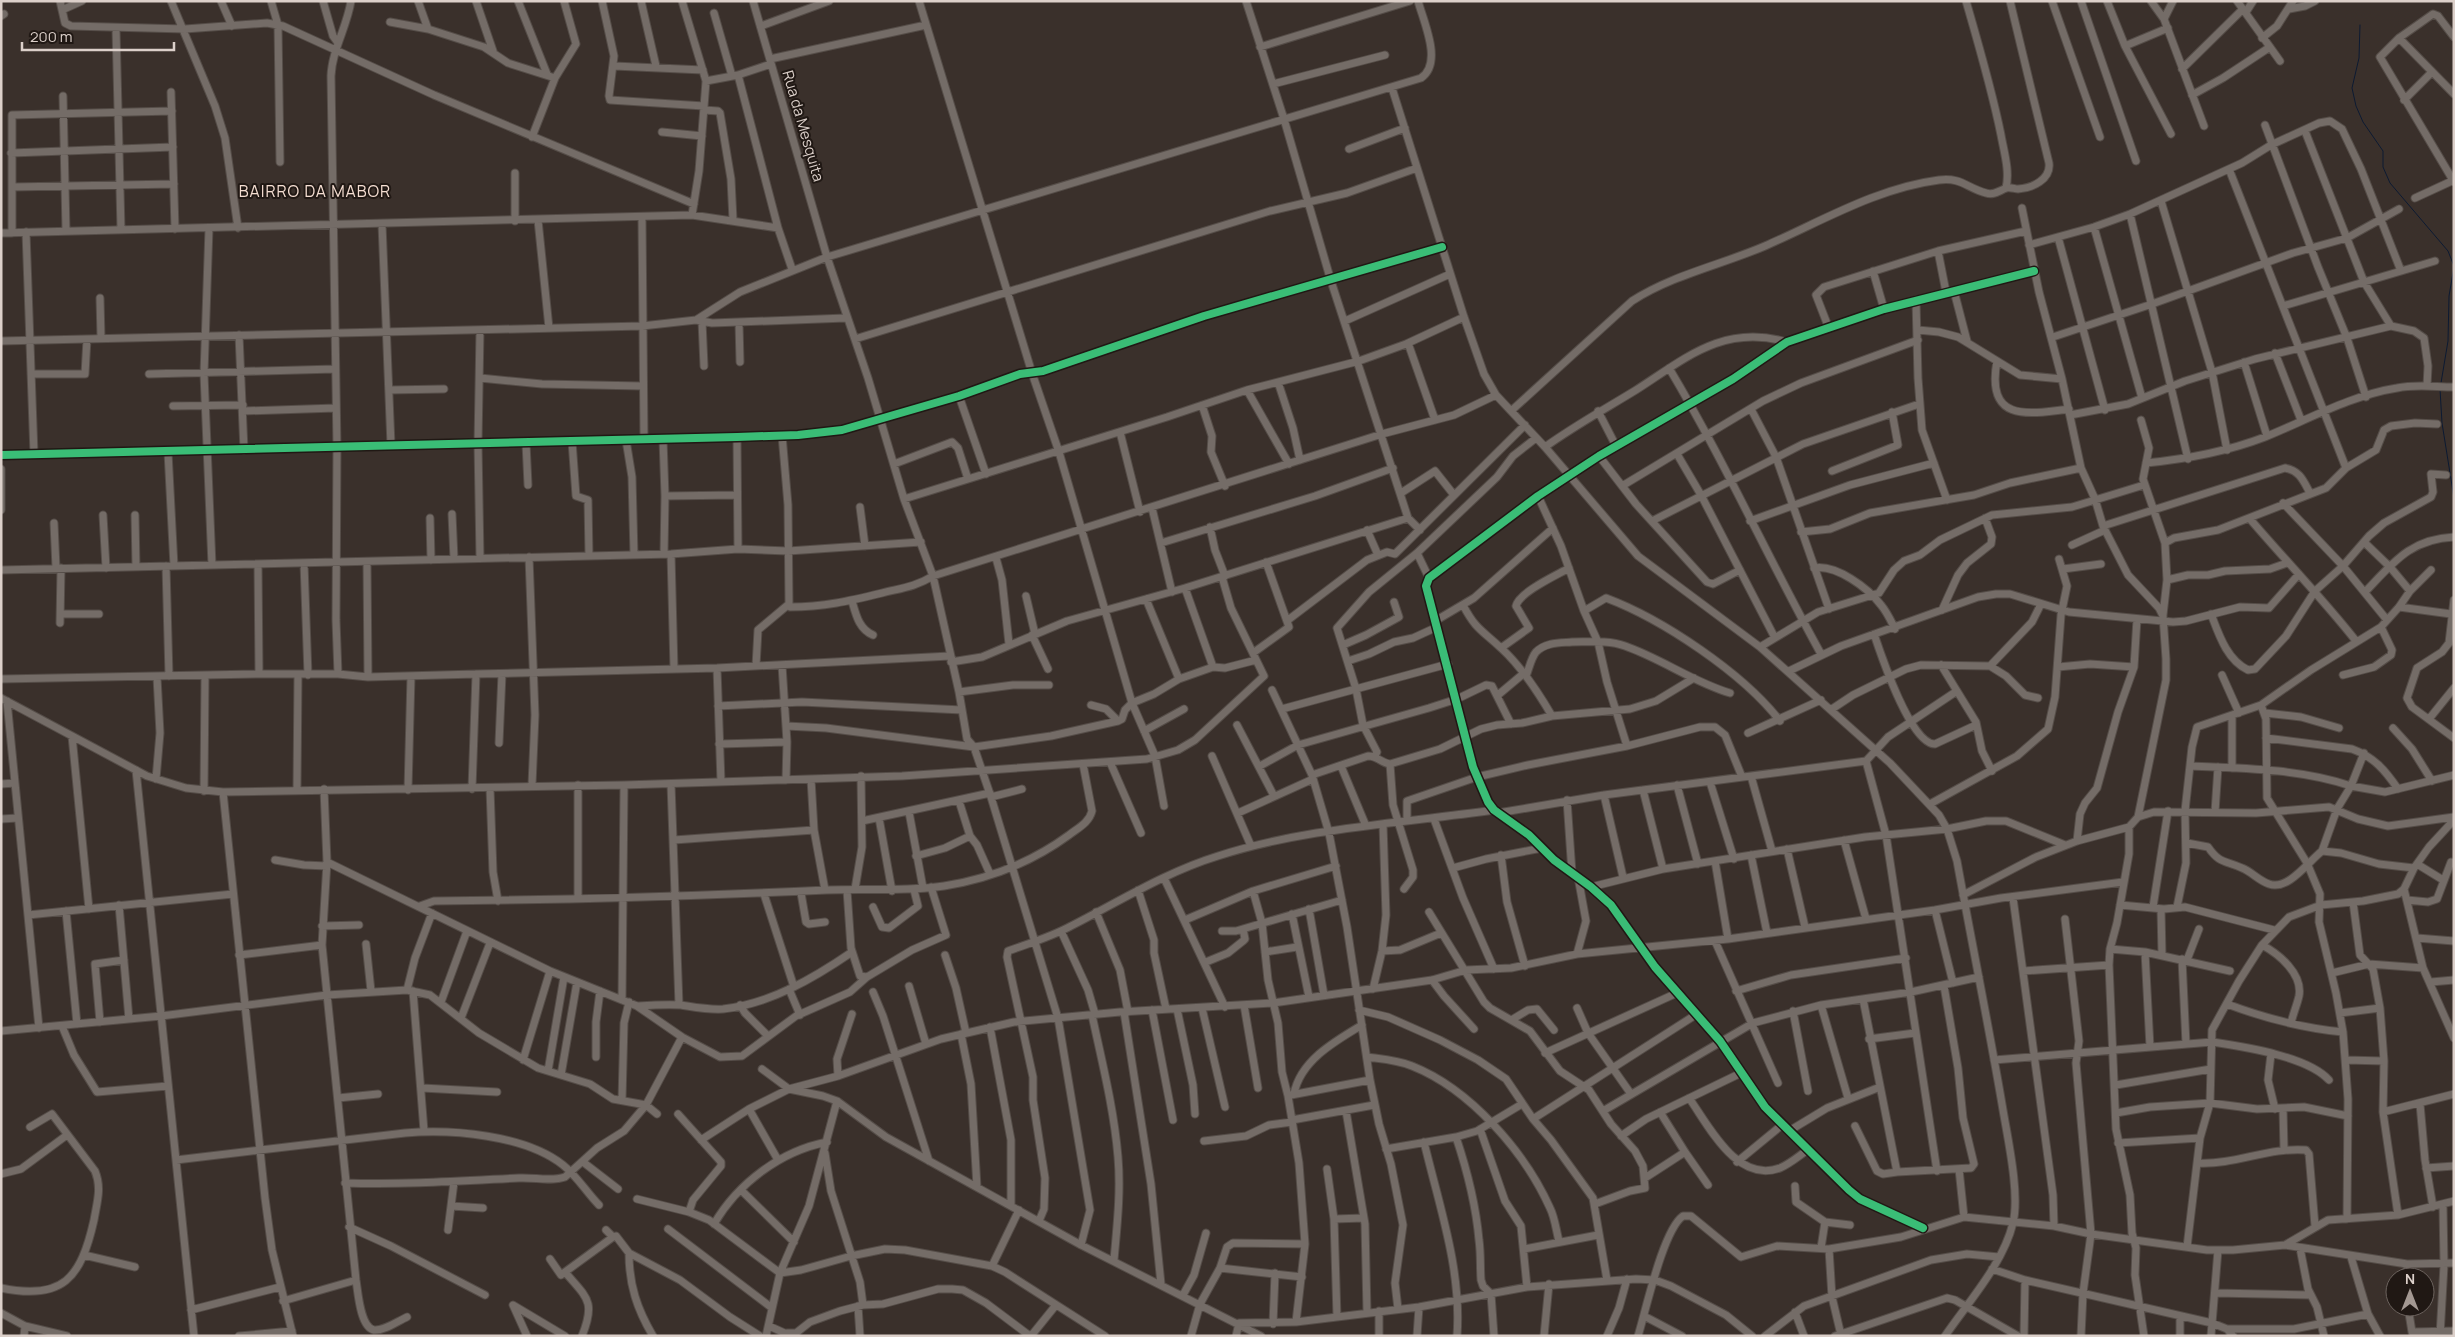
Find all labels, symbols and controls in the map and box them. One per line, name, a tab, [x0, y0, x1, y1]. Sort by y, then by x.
scale bar	[22, 20, 175, 52]
text: 200 m	[30, 26, 73, 47]
street label: Rua da Mesquita	[778, 68, 829, 184]
district label: BAIRRO DA MABOR	[239, 180, 391, 202]
north arrow	[2385, 1267, 2435, 1317]
text: N	[2405, 1269, 2415, 1288]

